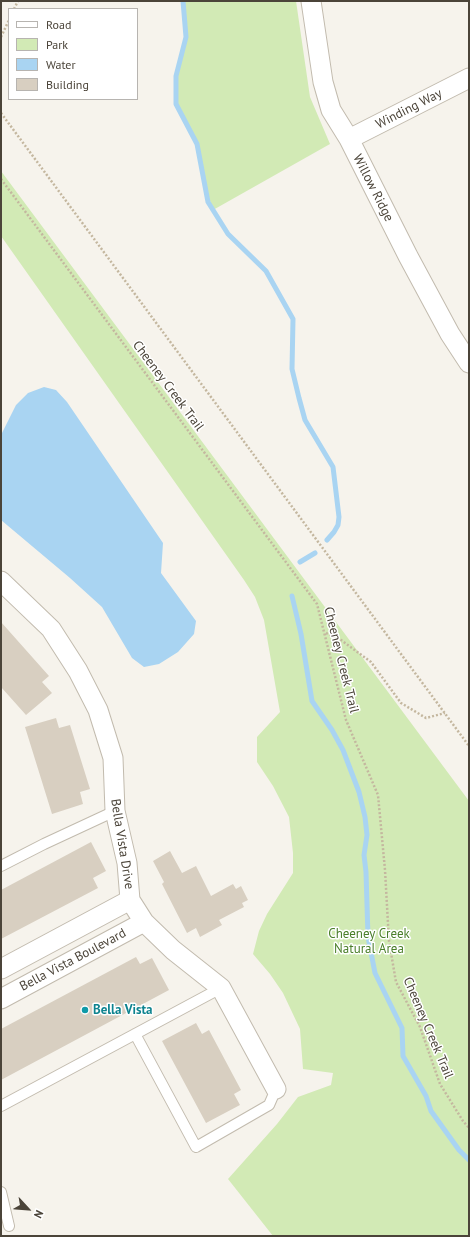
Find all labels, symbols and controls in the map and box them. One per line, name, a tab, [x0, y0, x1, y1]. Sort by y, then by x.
legend	[8, 8, 138, 100]
text: Road	[46, 17, 71, 32]
text: Park	[46, 37, 68, 52]
text: Water	[46, 57, 76, 72]
text: Building	[46, 77, 89, 92]
street label: Winding Way	[373, 86, 445, 132]
street label: Willow Ridge	[349, 152, 397, 224]
street label: Cheeney Creek Trail	[129, 338, 207, 434]
street label: Cheeney Creek Trail	[320, 605, 362, 715]
street label: Bella Vista Drive	[107, 798, 137, 890]
street label: Bella Vista Boulevard	[17, 925, 129, 995]
park label: Cheeney Creek Natural Area	[328, 926, 410, 957]
street label: Cheeney Creek Trail	[400, 975, 456, 1081]
place label: Bella Vista	[93, 1002, 152, 1018]
marker: Bella Vista	[80, 1005, 90, 1015]
north arrow	[8, 1189, 48, 1229]
text: N	[31, 1208, 47, 1221]

